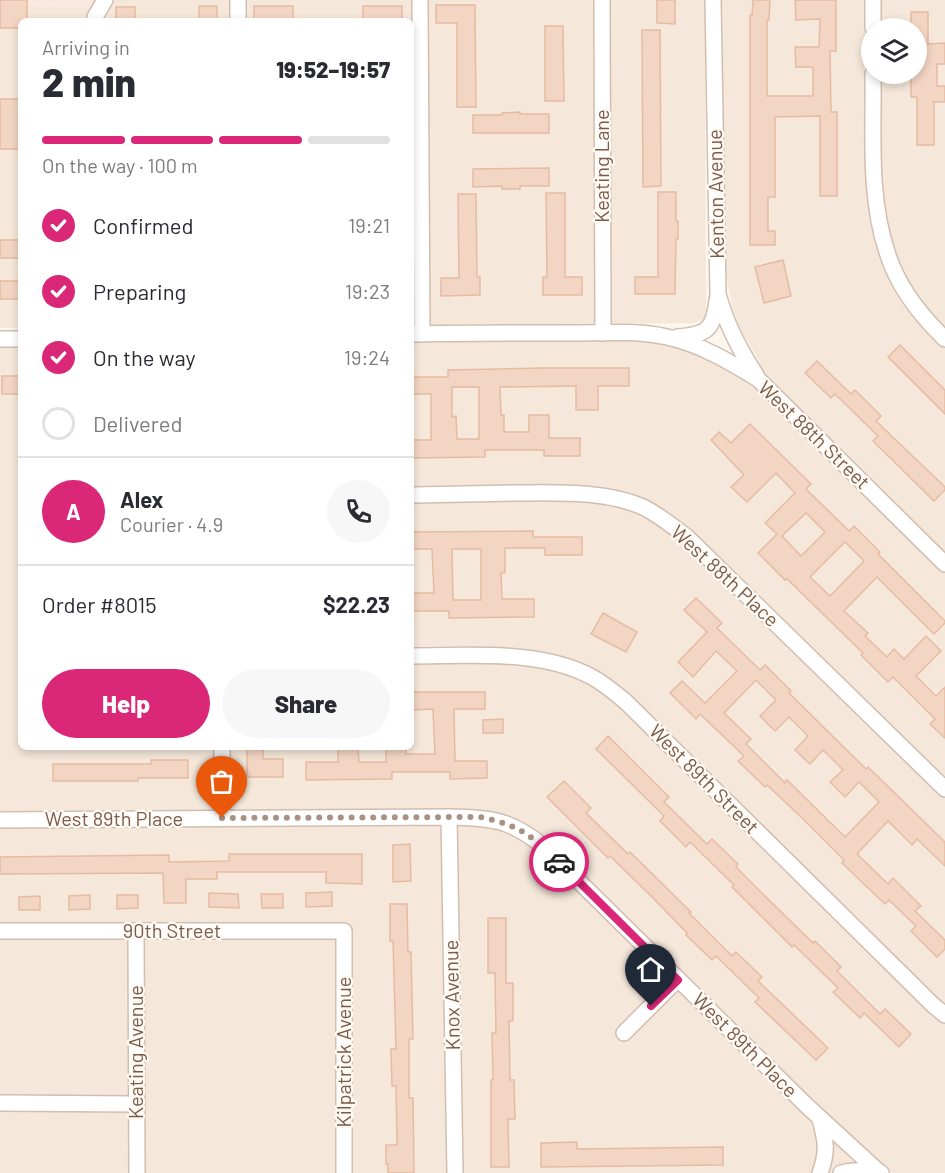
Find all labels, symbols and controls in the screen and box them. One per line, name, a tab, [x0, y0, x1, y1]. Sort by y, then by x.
map controls	[861, 18, 927, 84]
button: layers	[861, 18, 927, 84]
text: Arriving in	[42, 35, 130, 59]
text: 19:52–19:57	[276, 56, 390, 82]
text: 2 min	[42, 58, 136, 105]
street label: Keating Lane	[589, 109, 613, 223]
street label: Kenton Avenue	[702, 129, 728, 259]
text: On the way · 100 m	[42, 153, 198, 177]
icon: check	[42, 209, 75, 242]
text: Confirmed	[93, 212, 193, 238]
text: 19:21	[348, 213, 390, 237]
icon: check	[42, 275, 75, 308]
text: Preparing	[93, 278, 186, 304]
text: 19:23	[345, 279, 390, 303]
icon: check	[42, 341, 75, 374]
text: On the way	[93, 344, 196, 370]
text: 19:24	[344, 345, 390, 369]
street label: West 88th Street	[754, 375, 875, 493]
text: Delivered	[93, 410, 182, 436]
button: phone	[327, 480, 390, 543]
text: Alex	[120, 486, 163, 512]
text: A	[66, 498, 81, 524]
text: Courier · 4.9	[120, 512, 223, 536]
street label: West 88th Place	[667, 519, 785, 631]
text: Order #8015	[42, 591, 157, 617]
text: $22.23	[323, 591, 390, 617]
button: Help	[42, 669, 210, 738]
button: Share	[222, 669, 390, 738]
street label: West 89th Street	[645, 718, 765, 838]
pin	[196, 756, 247, 818]
icon: bag	[205, 765, 238, 798]
street label: West 89th Place	[45, 806, 183, 830]
courier	[529, 832, 589, 892]
icon: car	[543, 846, 576, 879]
street label: 90th Street	[123, 918, 221, 942]
street label: Knox Avenue	[438, 940, 464, 1051]
pin	[625, 944, 676, 1006]
icon: home	[634, 953, 667, 986]
street label: Kilpatrick Avenue	[331, 977, 355, 1127]
street label: Keating Avenue	[123, 985, 147, 1119]
street label: West 89th Place	[688, 987, 803, 1102]

